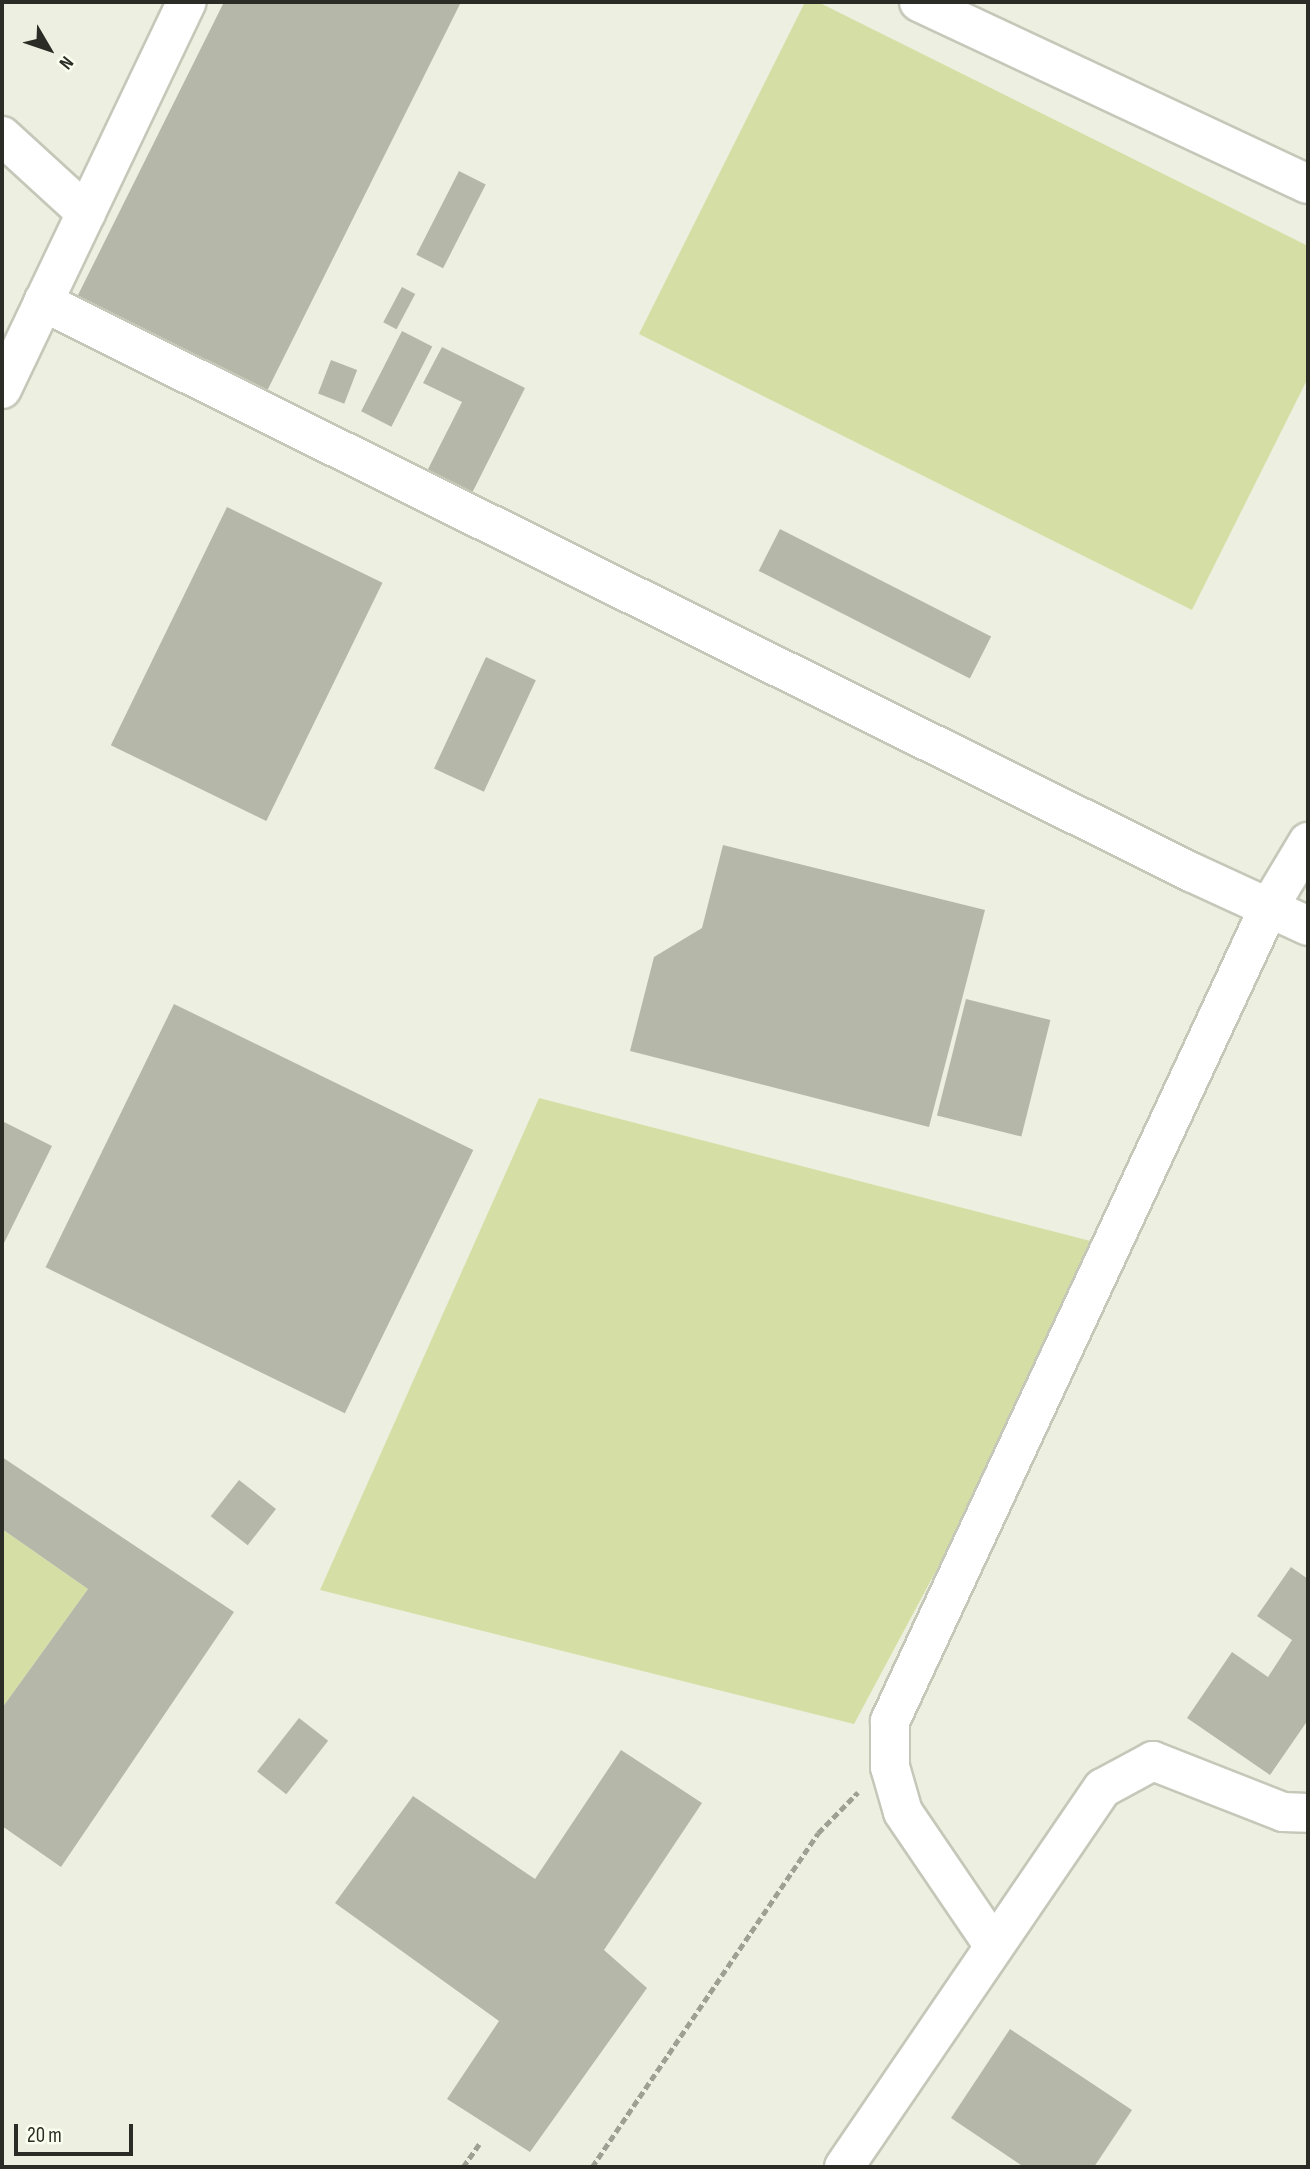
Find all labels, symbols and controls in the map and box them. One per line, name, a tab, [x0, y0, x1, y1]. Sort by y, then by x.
north arrow	[14, 14, 84, 84]
text: N	[54, 51, 78, 74]
scale bar	[18, 2110, 136, 2154]
text: 20 m	[27, 2123, 62, 2148]

